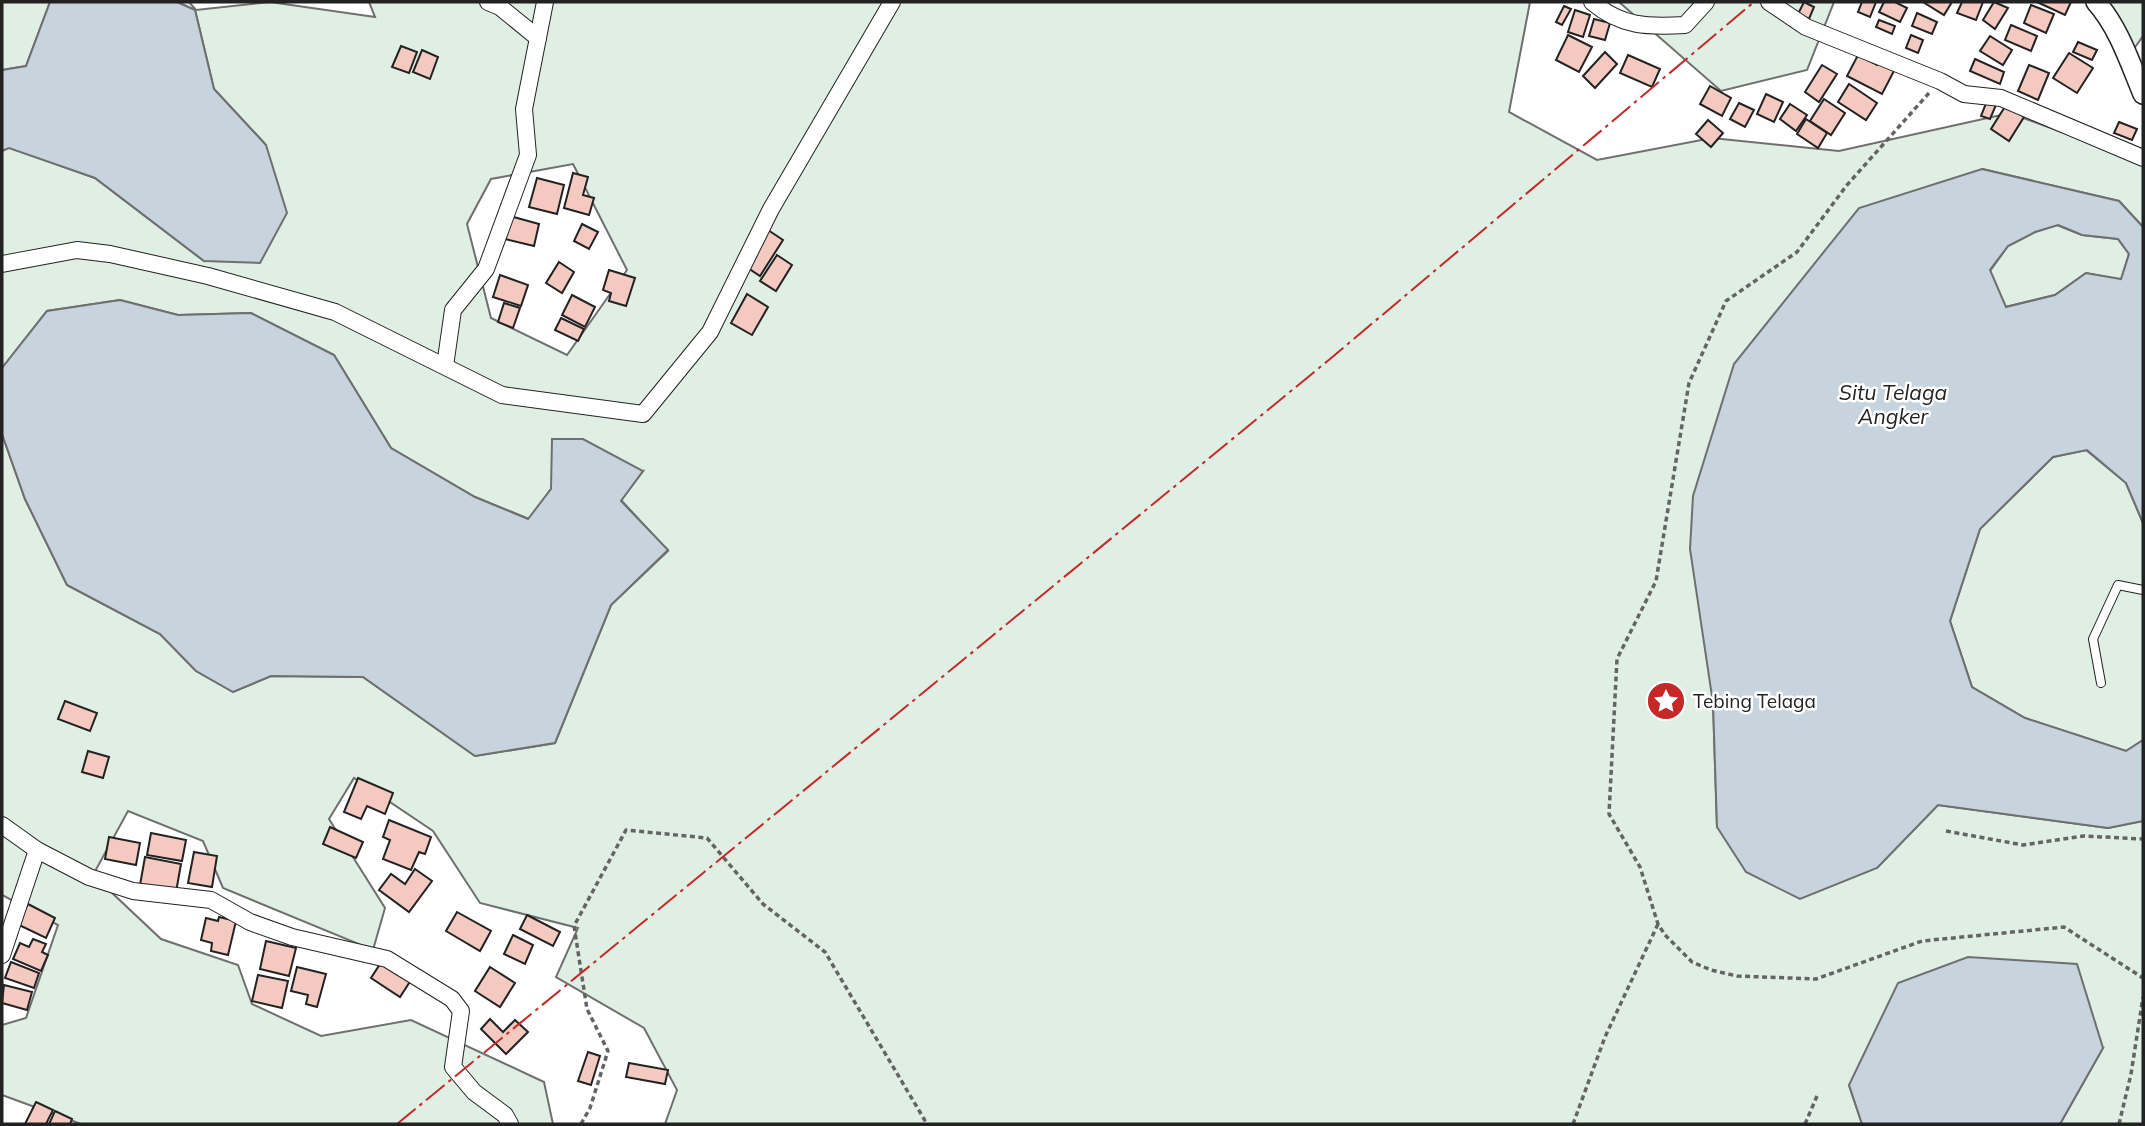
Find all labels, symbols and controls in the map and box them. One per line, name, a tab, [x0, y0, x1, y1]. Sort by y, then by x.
water label: Situ Telaga Angker	[1839, 379, 1947, 429]
place icon: Tebing Telaga	[1645, 680, 1687, 722]
place label: Tebing Telaga	[1693, 689, 1816, 713]

